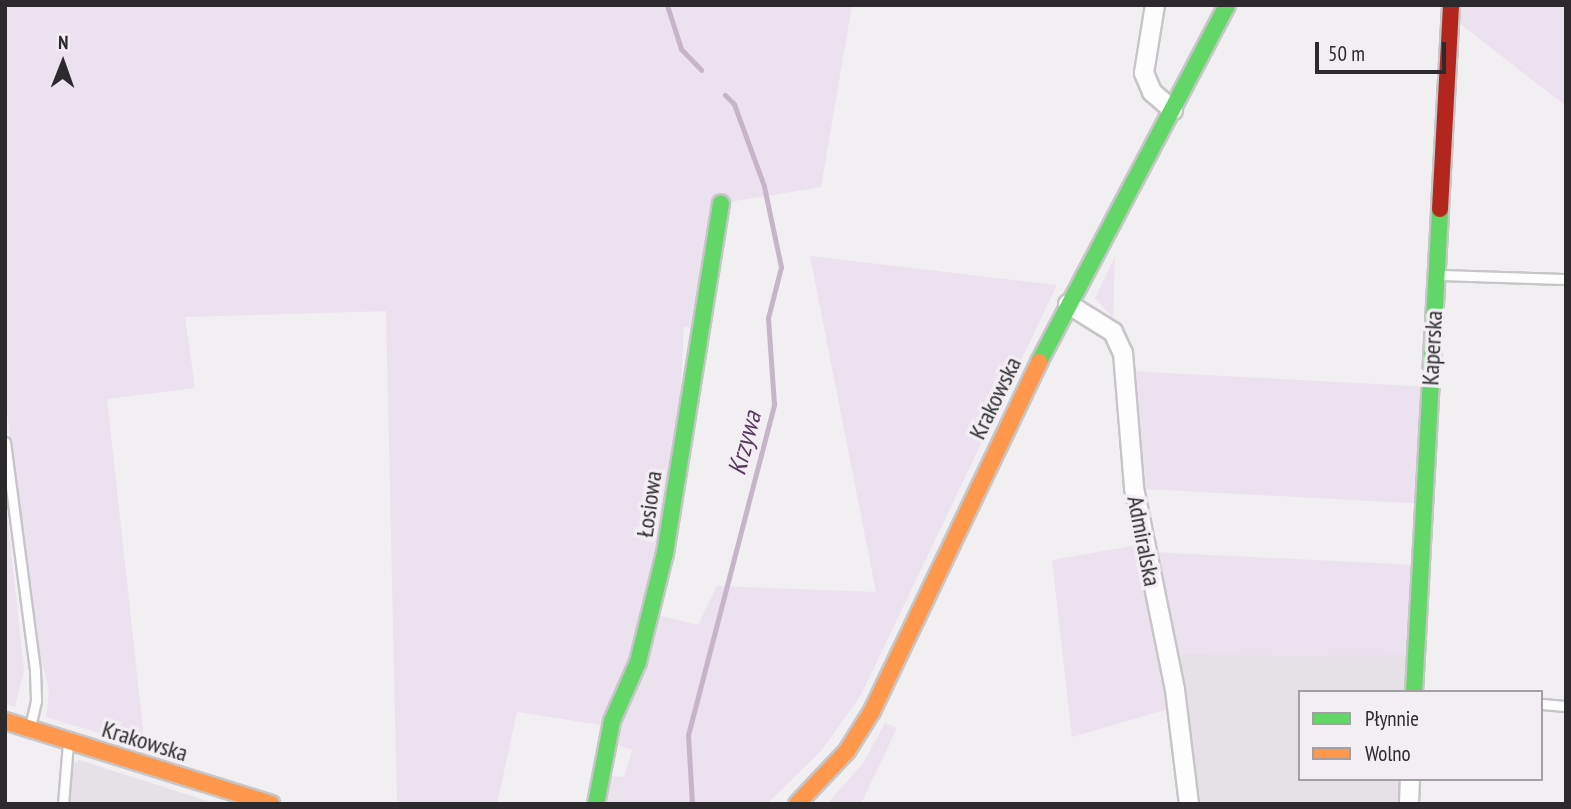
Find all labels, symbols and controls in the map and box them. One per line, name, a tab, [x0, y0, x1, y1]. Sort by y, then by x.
north arrow	[28, 28, 98, 98]
scale bar	[1319, 28, 1450, 72]
text: N	[58, 30, 69, 54]
text: 50 m	[1328, 40, 1365, 67]
street label: Kaperska	[1416, 310, 1448, 386]
street label: Krakowska	[963, 352, 1027, 444]
water label: Krzywa	[721, 408, 767, 478]
street label: Łosiowa	[630, 469, 668, 539]
street label: Admiralska	[1121, 493, 1167, 589]
legend	[1298, 690, 1543, 781]
text: Płynnie	[1365, 705, 1419, 732]
street label: Krakowska	[99, 714, 191, 768]
text: Wolno	[1365, 740, 1411, 767]

